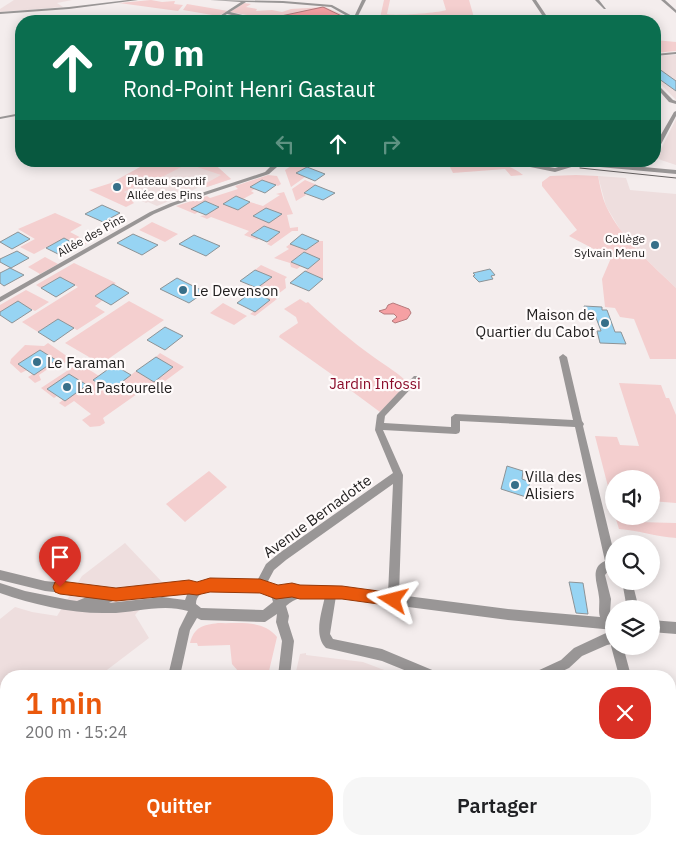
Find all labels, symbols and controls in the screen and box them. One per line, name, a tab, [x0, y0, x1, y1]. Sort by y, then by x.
text: 70 m	[123, 30, 205, 76]
icon: ahead	[40, 35, 105, 100]
text: Rond-Point Henri Gastaut	[123, 74, 375, 103]
icon: left	[271, 130, 299, 158]
icon: ahead	[324, 130, 352, 158]
icon: right	[377, 130, 405, 158]
place label: Plateau sportif Allée des Pins	[127, 173, 206, 202]
marker: Plateau sportif Allée des Pins	[111, 181, 123, 193]
street label: Allée des Pins	[54, 210, 128, 260]
place label: Collège Sylvain Menu	[574, 231, 645, 260]
marker: Collège Sylvain Menu	[649, 239, 661, 251]
place label: Le Devenson	[193, 281, 279, 300]
marker: Le Devenson	[177, 284, 189, 296]
place label: Maison de Quartier du Cabot	[476, 305, 595, 341]
marker: Maison de Quartier du Cabot	[599, 317, 611, 329]
place label: Le Faraman	[47, 353, 125, 372]
marker: Le Faraman	[31, 356, 43, 368]
park label: Jardin Infossi	[329, 374, 421, 393]
place label: La Pastourelle	[77, 378, 172, 397]
marker: La Pastourelle	[61, 381, 73, 393]
place label: Villa des Alisiers	[525, 467, 582, 503]
street label: Avenue Bernadotte	[259, 470, 375, 562]
map controls	[605, 470, 660, 655]
button: sound	[605, 470, 660, 525]
marker: Villa des Alisiers	[509, 479, 521, 491]
button: search	[605, 535, 660, 590]
pin	[39, 536, 81, 587]
icon: arrive	[46, 543, 74, 571]
position arrow	[366, 573, 418, 625]
button: layers	[605, 600, 660, 655]
text: 1 min	[25, 683, 103, 722]
button: close	[599, 687, 651, 739]
text: 200 m · 15:24	[25, 722, 127, 742]
button: Quitter	[25, 777, 333, 835]
button: Partager	[343, 777, 651, 835]

